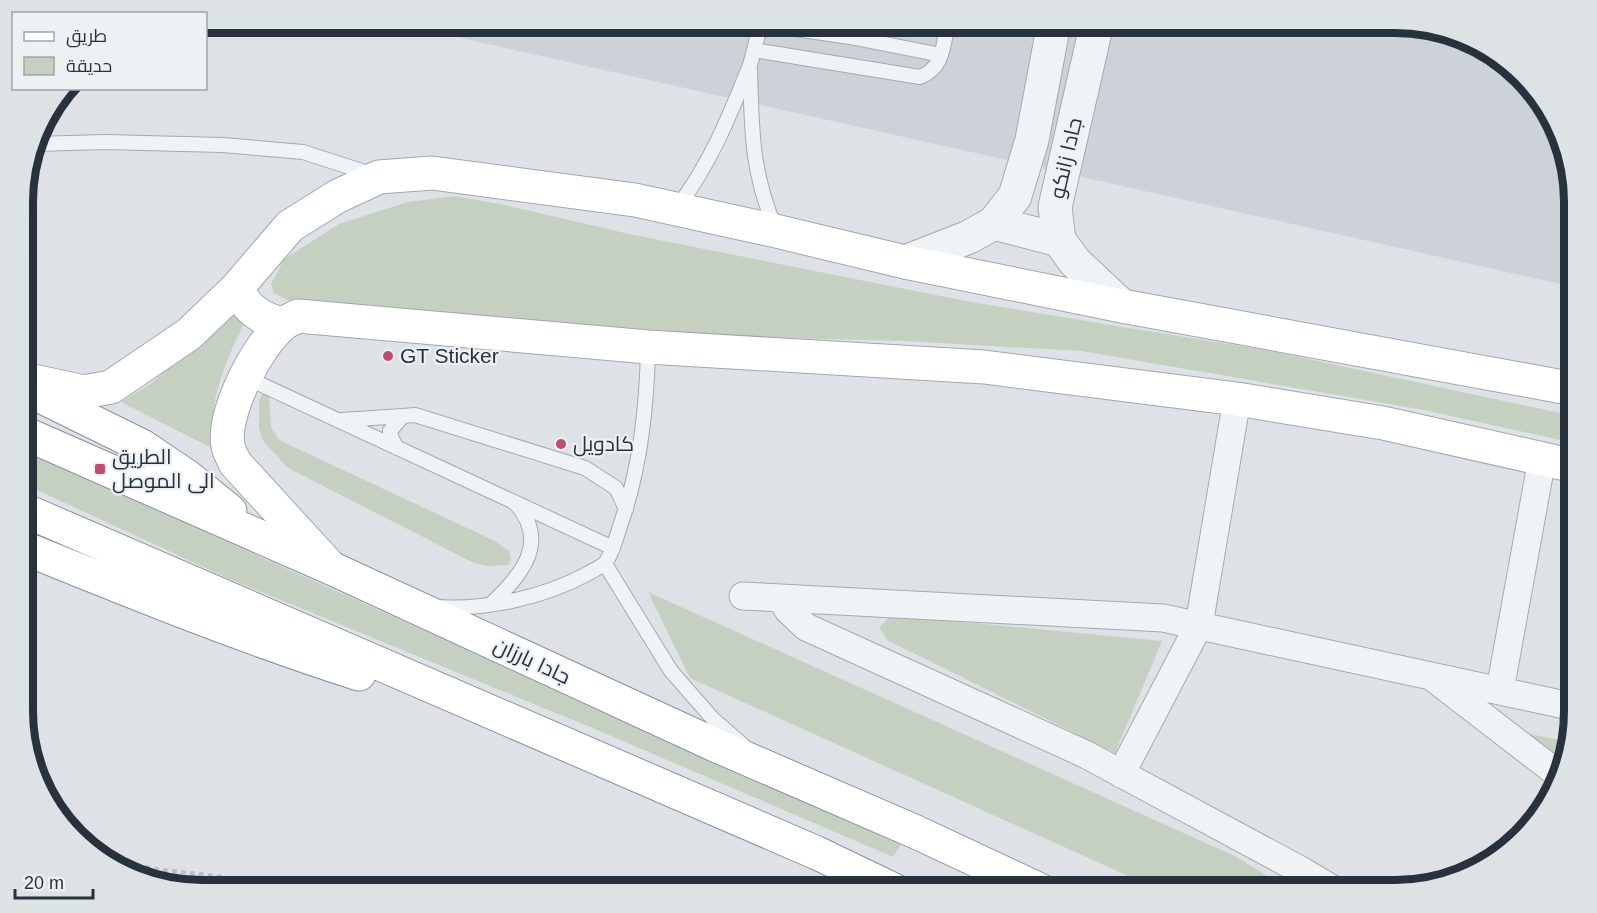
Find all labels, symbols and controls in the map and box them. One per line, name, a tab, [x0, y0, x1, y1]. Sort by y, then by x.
legend	[12, 12, 207, 90]
text: طريق	[66, 26, 107, 48]
text: حديقة	[66, 56, 112, 76]
street label: جادا زانکو	[1045, 115, 1087, 201]
place label: GT Sticker	[400, 344, 499, 367]
marker: GT Sticker	[381, 349, 395, 363]
place label: كادويل	[573, 432, 634, 457]
marker: كادويل	[554, 437, 568, 451]
place label: الطريق الى الموصل	[112, 445, 215, 494]
marker: الطريق الى الموصل	[93, 462, 107, 476]
street label: جادا بارزان	[489, 633, 574, 690]
scale bar	[15, 862, 93, 900]
text: 20 m	[24, 873, 64, 893]

